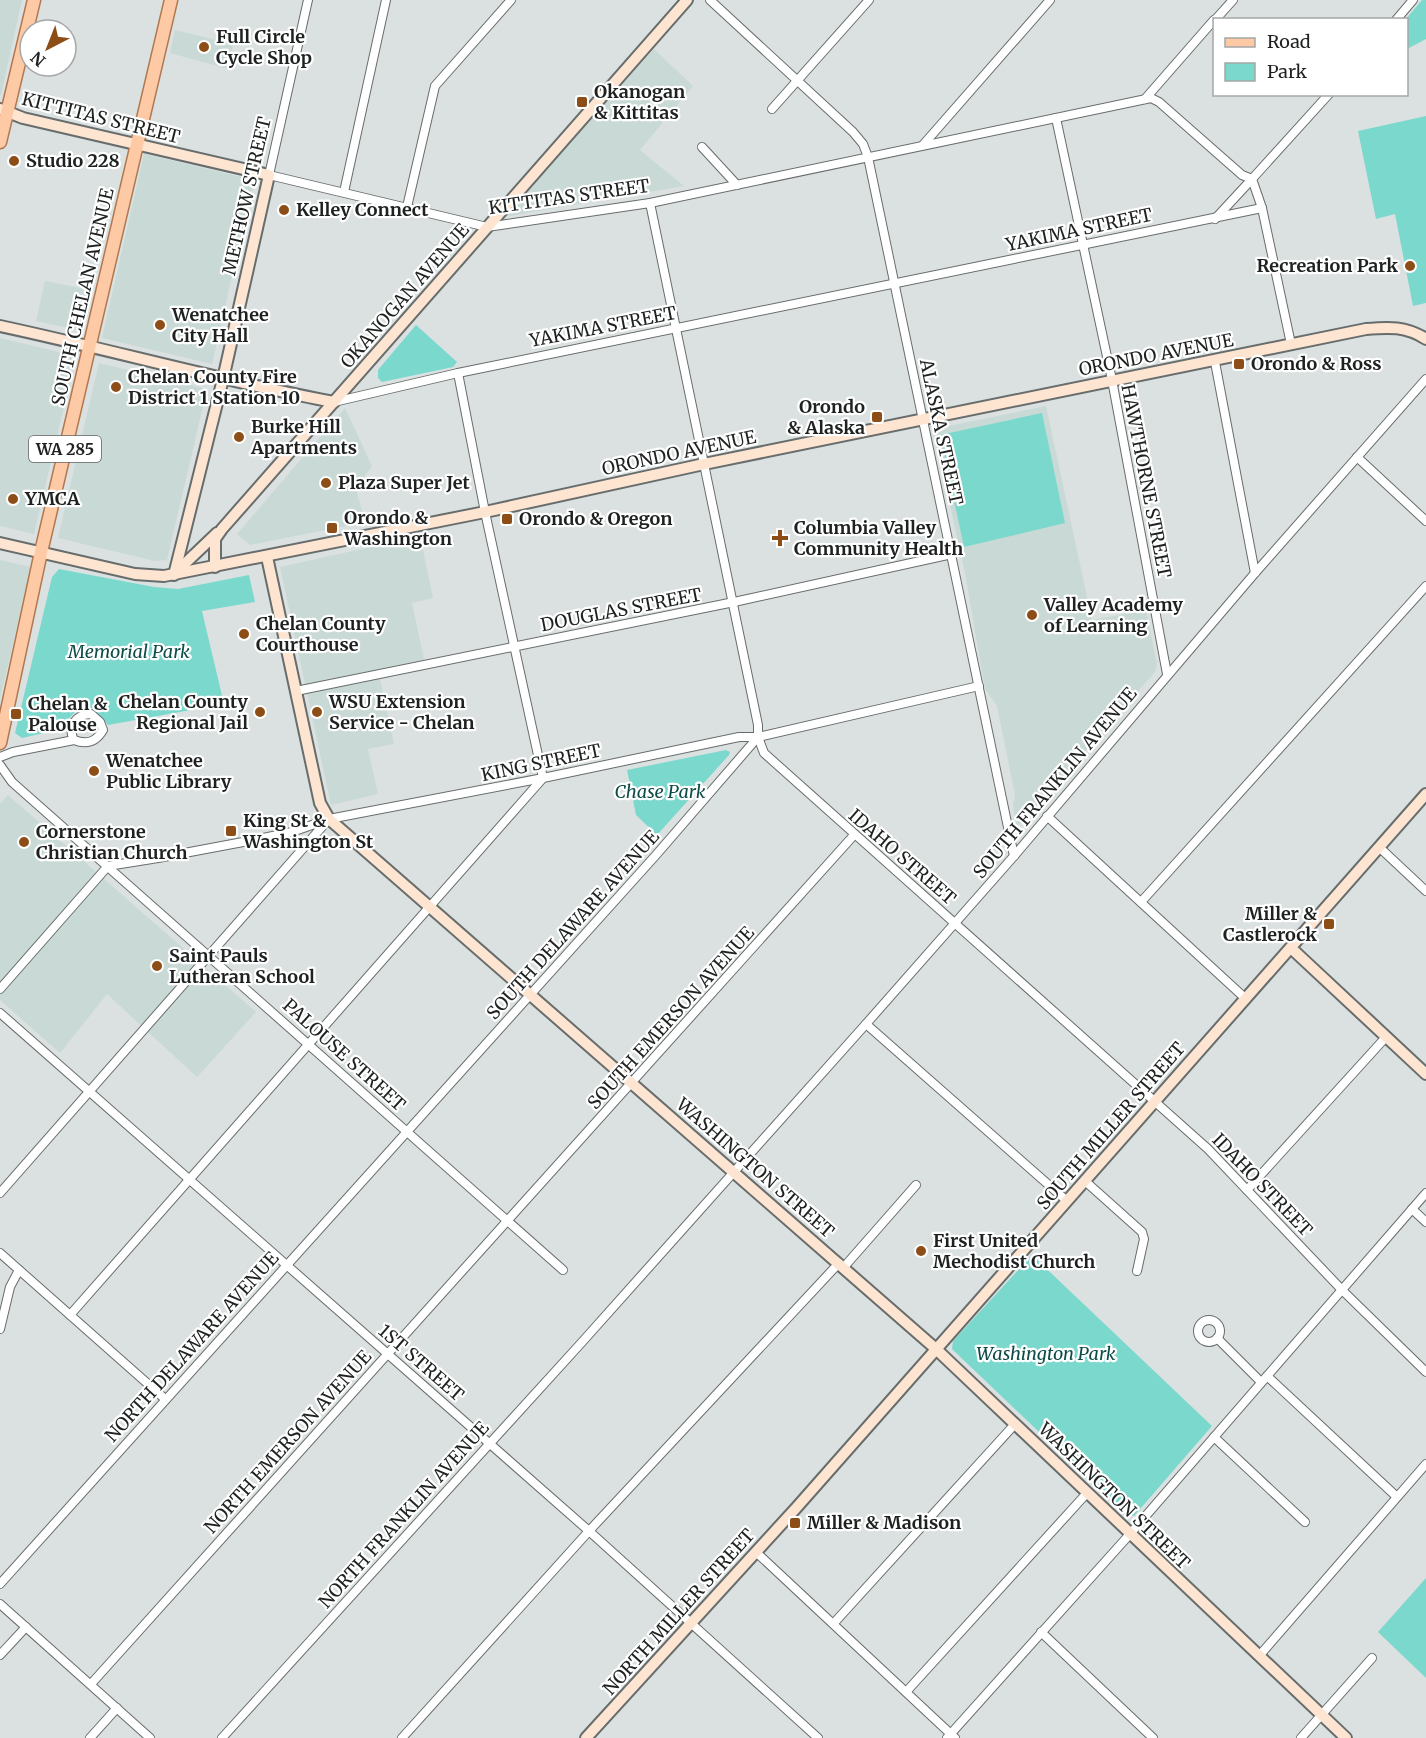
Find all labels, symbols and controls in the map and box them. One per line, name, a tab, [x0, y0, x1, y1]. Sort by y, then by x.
north arrow	[18, 18, 78, 78]
legend	[1213, 18, 1408, 96]
place label: Full Circle Cycle Shop	[216, 25, 312, 69]
text: Road	[1267, 30, 1311, 53]
marker: Full Circle Cycle Shop	[197, 40, 211, 54]
text: N	[26, 47, 49, 71]
text: Park	[1267, 60, 1308, 83]
place label: Okanogan & Kittitas	[594, 80, 685, 124]
street label: KITTITAS STREET	[20, 87, 183, 148]
marker: Okanogan & Kittitas	[575, 95, 589, 109]
street label: METHOW STREET	[217, 114, 276, 277]
place label: Studio 228	[26, 149, 120, 172]
marker: Studio 228	[7, 154, 21, 168]
street label: KITTITAS STREET	[487, 174, 651, 219]
street label: SOUTH CHELAN AVENUE	[46, 185, 119, 408]
place label: Kelley Connect	[296, 198, 429, 221]
marker: Kelley Connect	[277, 203, 291, 217]
street label: YAKIMA STREET	[1003, 203, 1155, 256]
street label: OKANOGAN AVENUE	[335, 218, 474, 373]
place label: Recreation Park	[1256, 254, 1398, 277]
marker: Recreation Park	[1403, 259, 1417, 273]
street label: YAKIMA STREET	[527, 301, 679, 352]
place label: Wenatchee City Hall	[171, 303, 269, 347]
marker: Wenatchee City Hall	[153, 318, 167, 332]
street label: ORONDO AVENUE	[1077, 328, 1236, 381]
place label: Orondo & Ross	[1251, 352, 1382, 375]
street label: ALASKA STREET	[915, 356, 968, 508]
marker: Orondo & Ross	[1232, 357, 1246, 371]
place label: Chelan County Fire District 1 Station 10	[128, 365, 300, 409]
marker: Chelan County Fire District 1 Station 10	[109, 380, 123, 394]
street label: HAWTHORNE STREET	[1116, 382, 1177, 580]
place label: Orondo & Alaska	[787, 395, 865, 439]
marker: Orondo & Alaska	[870, 410, 884, 424]
place label: Burke Hill Apartments	[250, 415, 357, 459]
street label: ORONDO AVENUE	[600, 425, 759, 480]
marker: Burke Hill Apartments	[232, 430, 246, 444]
road number: WA 285	[29, 436, 101, 462]
place label: Plaza Super Jet	[338, 471, 471, 494]
marker: Plaza Super Jet	[319, 476, 333, 490]
place label: YMCA	[24, 487, 80, 510]
marker: YMCA	[6, 492, 20, 506]
place label: Orondo & Washington	[343, 506, 452, 550]
place label: Orondo & Oregon	[519, 507, 672, 530]
marker: Orondo & Oregon	[500, 512, 514, 526]
place label: Columbia Valley Community Health	[794, 516, 963, 560]
marker: Orondo & Washington	[325, 521, 339, 535]
marker: Columbia Valley Community Health	[771, 529, 789, 547]
street label: DOUGLAS STREET	[538, 583, 704, 636]
place label: Valley Academy of Learning	[1043, 593, 1183, 637]
marker: Valley Academy of Learning	[1025, 608, 1039, 622]
place label: Chelan County Courthouse	[256, 612, 386, 656]
marker: Chelan County Courthouse	[237, 627, 251, 641]
park label: Memorial Park	[67, 640, 190, 663]
street label: SOUTH FRANKLIN AVENUE	[968, 682, 1142, 883]
place label: Chelan County Regional Jail	[118, 690, 248, 734]
place label: WSU Extension Service - Chelan	[328, 690, 475, 734]
place label: Chelan & Palouse	[28, 692, 108, 736]
marker: Chelan County Regional Jail	[253, 705, 267, 719]
marker: WSU Extension Service - Chelan	[310, 705, 324, 719]
marker: Chelan & Palouse	[9, 707, 23, 721]
street label: KING STREET	[479, 738, 603, 786]
place label: Wenatchee Public Library	[105, 749, 232, 793]
marker: Wenatchee Public Library	[87, 764, 101, 778]
park label: Chase Park	[614, 780, 706, 803]
street label: IDAHO STREET	[844, 804, 961, 910]
place label: King St & Washington St	[242, 809, 374, 853]
place label: Cornerstone Christian Church	[36, 820, 188, 864]
marker: King St & Washington St	[224, 824, 238, 838]
street label: SOUTH DELAWARE AVENUE	[481, 825, 664, 1024]
marker: Cornerstone Christian Church	[17, 835, 31, 849]
place label: Miller & Castlerock	[1223, 902, 1317, 946]
marker: Miller & Castlerock	[1322, 917, 1336, 931]
street label: SOUTH EMERSON AVENUE	[582, 921, 759, 1114]
place label: Saint Pauls Lutheran School	[169, 944, 315, 988]
marker: Saint Pauls Lutheran School	[150, 959, 164, 973]
street label: PALOUSE STREET	[278, 994, 411, 1116]
street label: SOUTH MILLER STREET	[1032, 1037, 1190, 1214]
street label: WASHINGTON STREET	[671, 1092, 839, 1243]
street label: IDAHO STREET	[1207, 1128, 1318, 1241]
place label: First United Mechodist Church	[933, 1229, 1095, 1273]
marker: First United Mechodist Church	[914, 1244, 928, 1258]
street label: NORTH DELAWARE AVENUE	[100, 1246, 284, 1447]
street label: 1ST STREET	[374, 1319, 469, 1406]
park label: Washington Park	[976, 1342, 1116, 1365]
street label: NORTH EMERSON AVENUE	[199, 1345, 377, 1538]
street label: NORTH FRANKLIN AVENUE	[314, 1416, 494, 1613]
street label: WASHINGTON STREET	[1033, 1417, 1195, 1574]
place label: Miller & Madison	[807, 1511, 961, 1534]
marker: Miller & Madison	[788, 1516, 802, 1530]
street label: NORTH MILLER STREET	[598, 1523, 760, 1700]

